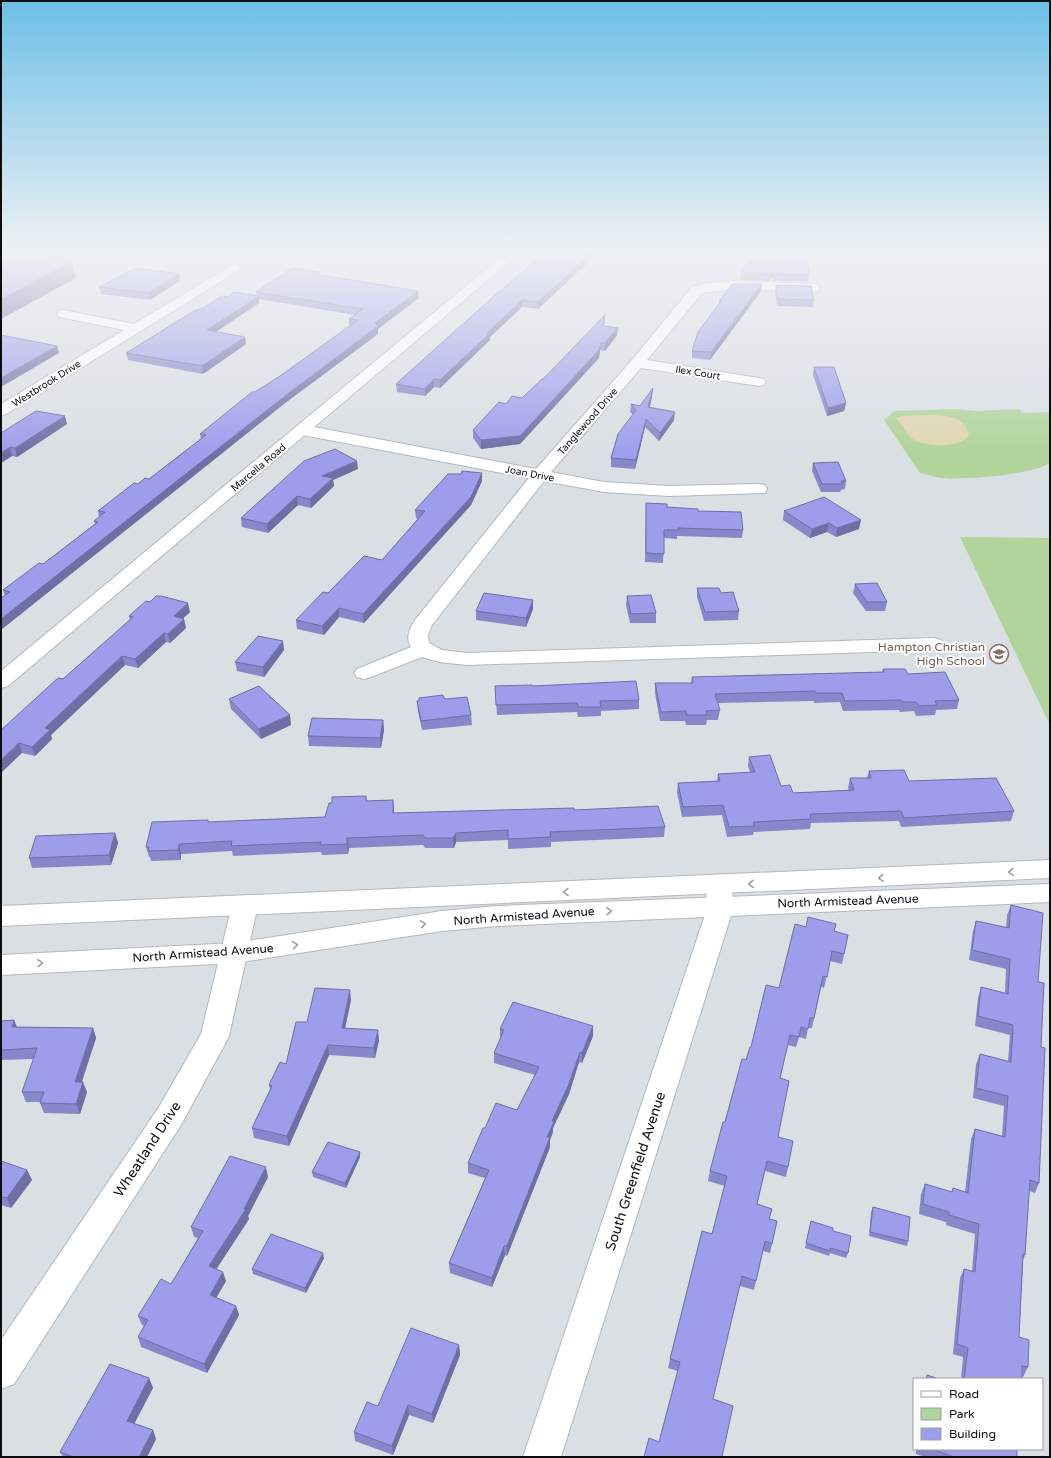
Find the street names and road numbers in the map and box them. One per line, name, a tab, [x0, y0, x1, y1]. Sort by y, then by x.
street label: Westbrook Drive	[10, 358, 83, 410]
street label: Ilex Court	[674, 364, 721, 382]
street label: Tanglewood Drive	[555, 385, 620, 458]
street label: Marcella Road	[229, 441, 289, 494]
street label: Joan Drive	[504, 463, 556, 485]
street label: North Armistead Avenue	[777, 892, 919, 910]
street label: North Armistead Avenue	[453, 904, 595, 928]
street label: North Armistead Avenue	[132, 941, 274, 965]
street label: South Greenfield Avenue	[602, 1090, 669, 1253]
street label: Wheatland Drive	[110, 1098, 185, 1200]

